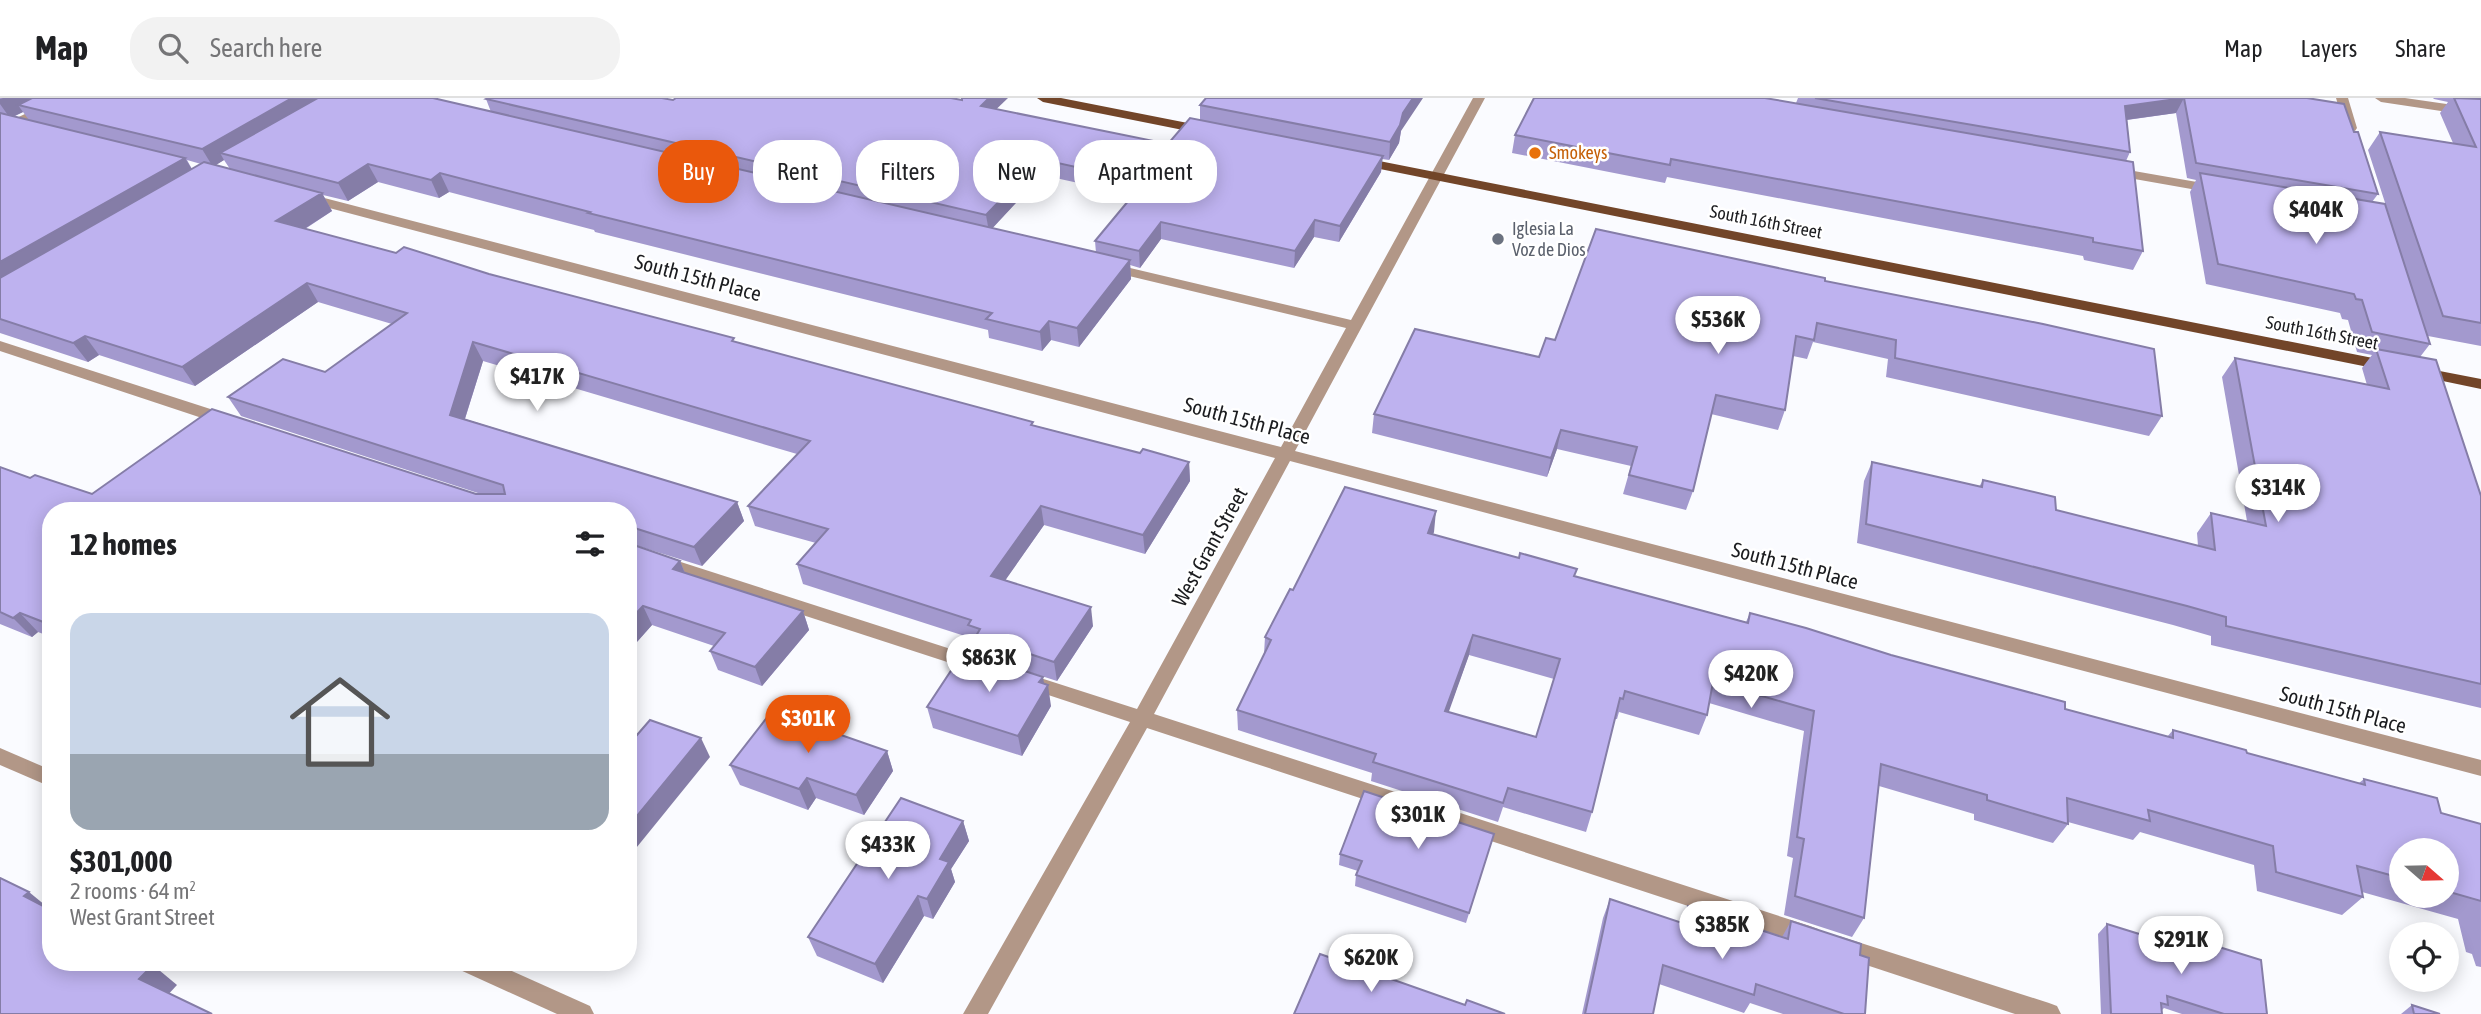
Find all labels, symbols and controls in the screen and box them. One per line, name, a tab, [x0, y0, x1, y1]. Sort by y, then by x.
search box	[130, 17, 620, 80]
text: Map	[35, 29, 88, 67]
icon: search	[154, 29, 192, 67]
text: Search here	[210, 33, 322, 63]
text: Map	[2224, 35, 2263, 62]
text: Layers	[2301, 35, 2357, 62]
text: Share	[2395, 35, 2446, 62]
chip: Buy	[658, 140, 739, 203]
chip: Rent	[753, 140, 842, 203]
chip: Filters	[856, 140, 959, 203]
chip: New	[973, 140, 1060, 203]
chip: Apartment	[1074, 140, 1217, 203]
place label: Smokeys	[1549, 142, 1607, 163]
marker: Smokeys	[1527, 145, 1543, 161]
pin: $404K	[2267, 186, 2365, 246]
text: $404K	[2289, 196, 2343, 222]
street label: South 16th Street	[1708, 200, 1824, 243]
place label: Iglesia La Voz de Dios	[1512, 218, 1586, 260]
marker: Iglesia La Voz de Dios	[1490, 231, 1506, 247]
street label: South 15th Place	[633, 249, 764, 305]
pin: $536K	[1669, 296, 1767, 356]
text: $536K	[1691, 306, 1745, 332]
street label: South 16th Street	[2264, 311, 2380, 354]
pin: $417K	[488, 354, 586, 413]
text: $417K	[510, 363, 564, 389]
street label: South 15th Place	[1182, 392, 1313, 448]
pin: $314K	[2229, 464, 2327, 524]
text: $314K	[2251, 474, 2305, 500]
street label: West Grant Street	[1167, 483, 1252, 610]
icon: filters	[571, 525, 609, 563]
text: 12 homes	[70, 527, 177, 561]
street label: South 15th Place	[1730, 537, 1861, 593]
pin: $863K	[940, 634, 1038, 694]
text: $863K	[962, 644, 1016, 670]
pin: $420K	[1702, 650, 1800, 710]
icon: home	[277, 659, 403, 785]
text: $420K	[1724, 660, 1778, 686]
street label: South 15th Place	[2278, 681, 2409, 737]
pin: $301K	[759, 696, 857, 755]
text: $301K	[781, 705, 835, 731]
pin: $301K	[1369, 792, 1467, 851]
text: $301K	[1391, 801, 1445, 827]
pin: $433K	[839, 822, 937, 881]
text: $433K	[861, 831, 915, 857]
north arrow	[2389, 838, 2459, 908]
map controls	[2389, 838, 2459, 992]
text: $301,000	[70, 844, 173, 878]
text: 2 rooms · 64 m²	[70, 878, 196, 904]
pin: $385K	[1673, 902, 1771, 961]
text: West Grant Street	[70, 904, 215, 930]
text: $385K	[1695, 911, 1749, 937]
pin: $291K	[2132, 916, 2230, 976]
button: locate	[2389, 922, 2459, 992]
text: $291K	[2154, 926, 2208, 952]
pin: $620K	[1322, 934, 1420, 994]
text: $620K	[1344, 944, 1398, 970]

